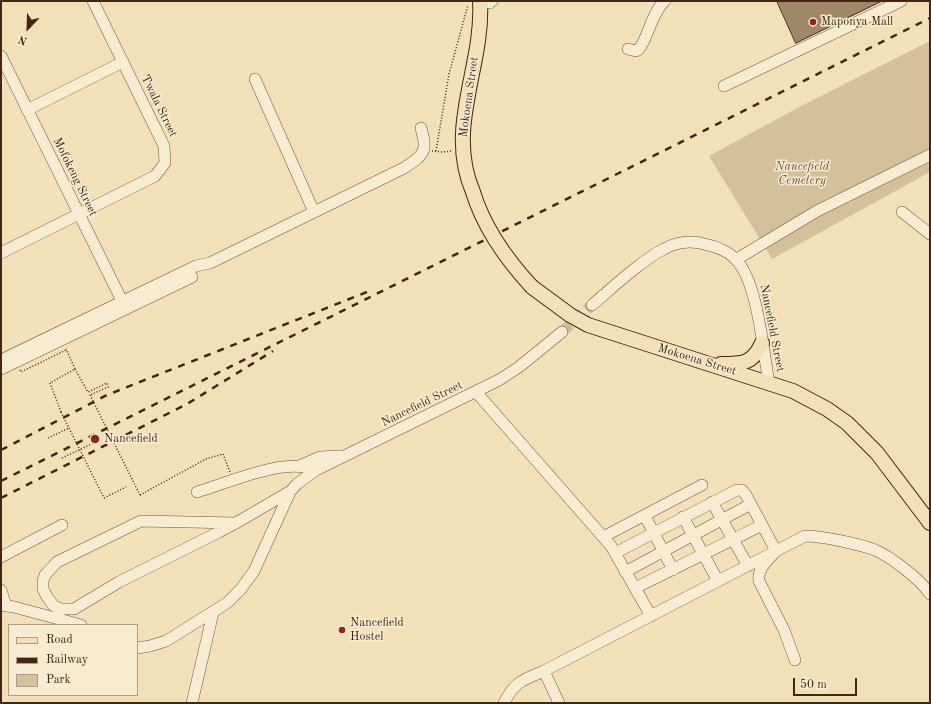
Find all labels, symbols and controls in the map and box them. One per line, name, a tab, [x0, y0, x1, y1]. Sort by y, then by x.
north arrow	[8, 8, 48, 48]
place label: Maponya Mall	[821, 15, 893, 29]
marker: Maponya Mall	[808, 17, 818, 27]
text: N	[17, 33, 29, 46]
street label: Mokoena Street	[456, 56, 482, 138]
street label: Twala Street	[138, 72, 180, 140]
street label: Mofokeng Street	[50, 135, 100, 219]
park label: Nancefield Cemetery	[775, 160, 829, 188]
street label: Nancefield Street	[756, 283, 788, 373]
street label: Mokoena Street	[656, 341, 738, 379]
street label: Nancefield Street	[379, 378, 465, 430]
place label: Nancefield	[104, 432, 158, 446]
marker: Nancefield	[89, 433, 101, 445]
place label: Nancefield Hostel	[350, 616, 404, 644]
legend	[8, 624, 138, 696]
marker: Nancefield Hostel	[337, 625, 347, 635]
text: Road	[46, 634, 73, 646]
text: Railway	[46, 654, 88, 666]
scale bar	[795, 670, 859, 696]
text: Park	[46, 674, 71, 686]
text: 50 m	[800, 679, 827, 691]

